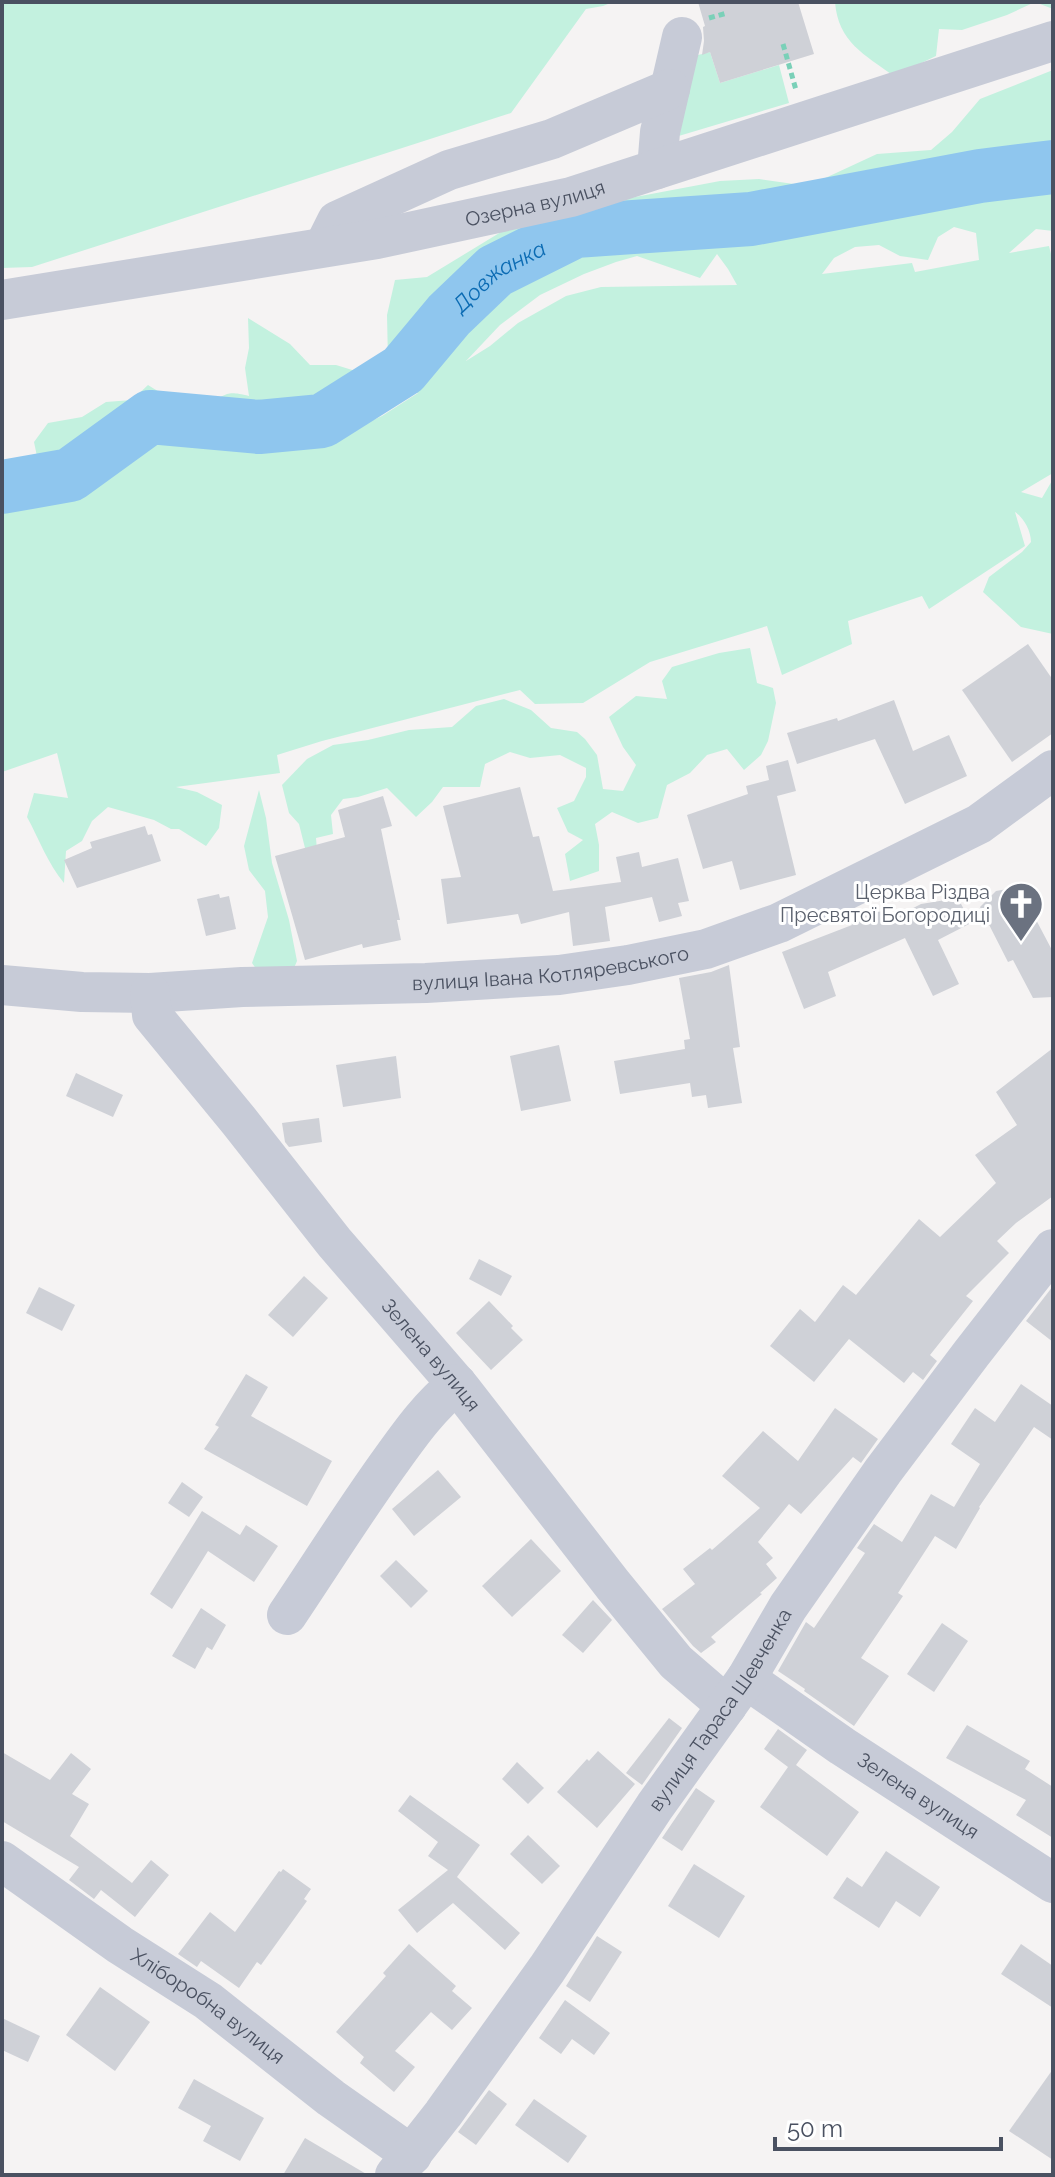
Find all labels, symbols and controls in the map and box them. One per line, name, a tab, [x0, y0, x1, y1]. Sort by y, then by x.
street label: Озерна вулиця	[463, 175, 608, 232]
water label: Довжанка	[446, 235, 550, 319]
place label: Церква Різдва Пресвятої Богородиці	[780, 880, 990, 927]
church icon: Церква Різдва Пресвятої Богородиці	[997, 880, 1045, 943]
street label: вулиця Івана Котляревського	[412, 941, 691, 995]
street label: Зелена вулиця	[376, 1294, 486, 1416]
street label: вулиця Тараса Шевченка	[643, 1604, 797, 1816]
street label: Зелена вулиця	[853, 1747, 984, 1844]
street label: Хліборобна вулиця	[127, 1943, 290, 2069]
scale bar	[775, 2101, 1001, 2151]
text: 50 m	[787, 2114, 843, 2143]

